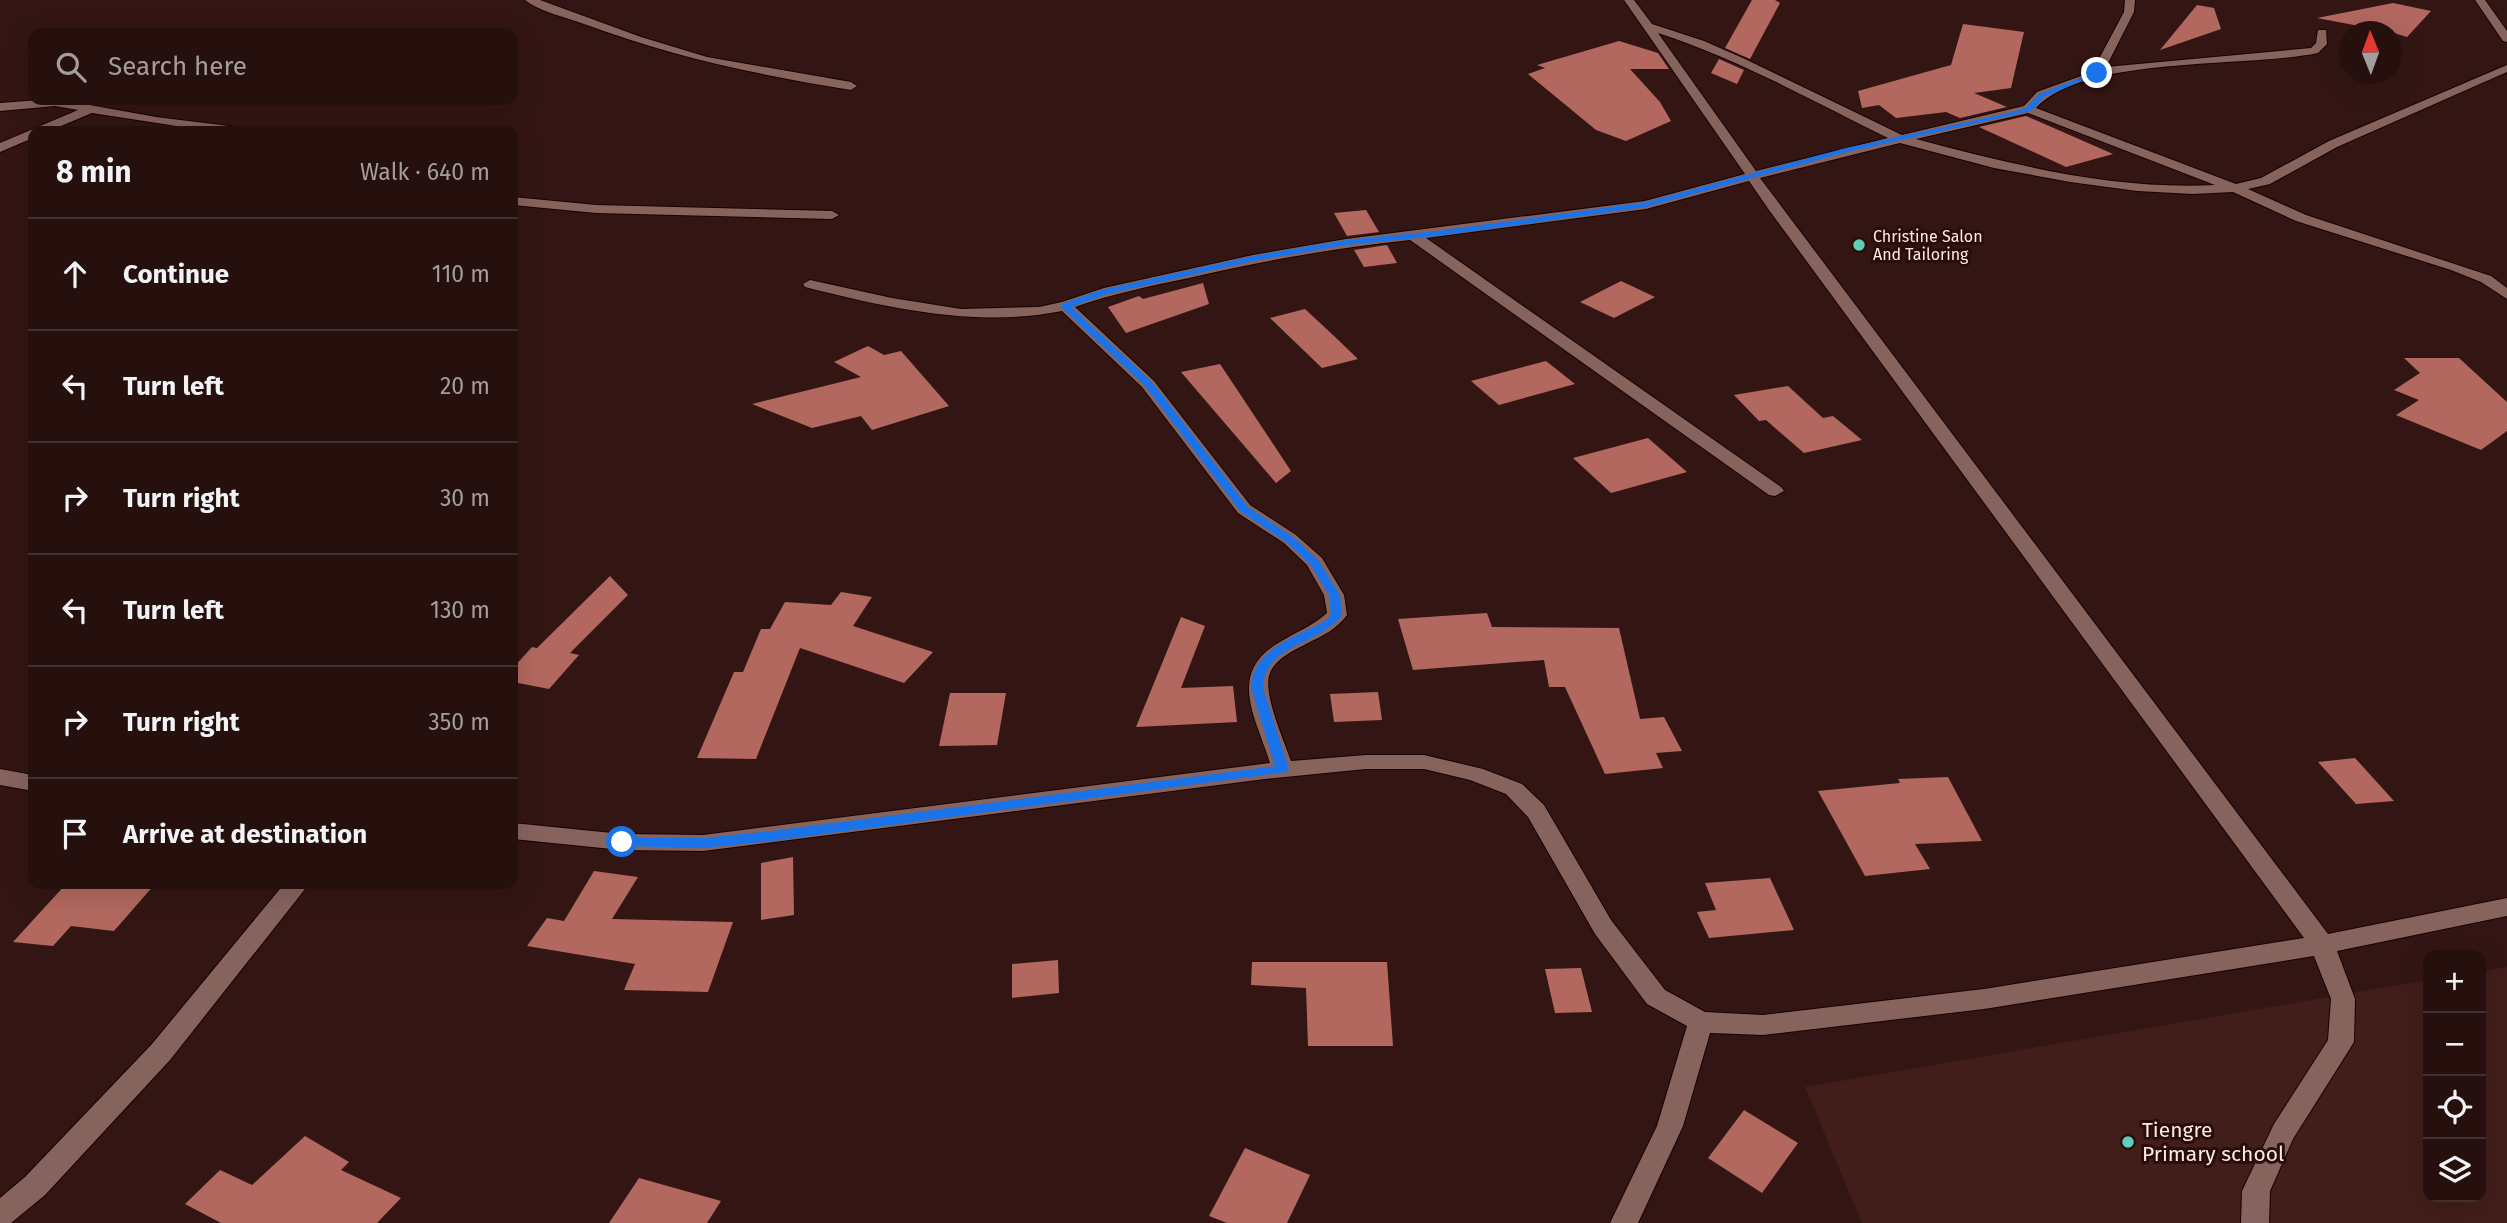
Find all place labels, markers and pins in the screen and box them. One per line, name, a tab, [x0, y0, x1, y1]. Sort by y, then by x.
place label: Christine Salon And Tailoring	[1873, 227, 1983, 264]
marker: Christine Salon And Tailoring	[1851, 237, 1867, 253]
place label: Tiengre Primary school	[2142, 1117, 2284, 1167]
marker: Tiengre Primary school	[2120, 1134, 2136, 1150]

